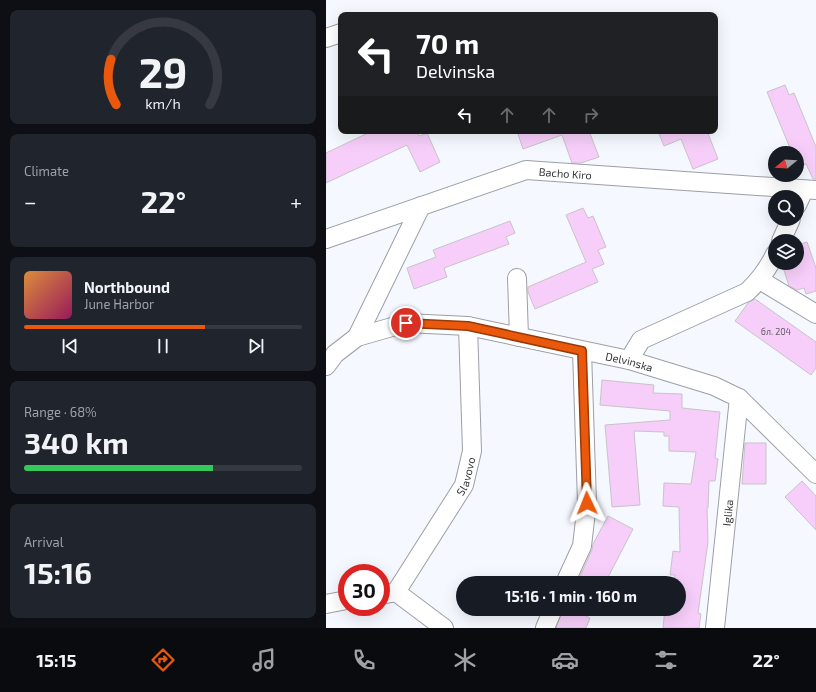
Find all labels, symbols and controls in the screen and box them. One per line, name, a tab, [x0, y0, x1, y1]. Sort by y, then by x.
text: 70 m	[416, 26, 479, 60]
icon: left	[350, 28, 402, 80]
text: 29	[139, 46, 187, 96]
text: Delvinska	[416, 60, 495, 82]
text: km/h	[145, 94, 181, 111]
icon: left	[454, 104, 476, 126]
icon: ahead	[496, 104, 518, 126]
icon: ahead	[538, 104, 560, 126]
icon: right	[580, 104, 602, 126]
north arrow	[768, 146, 804, 182]
map controls	[768, 146, 804, 270]
text: Climate	[24, 163, 69, 179]
street label: Bacho Kiro	[538, 164, 592, 181]
text: 22°	[141, 183, 186, 219]
text: −	[24, 188, 37, 214]
text: +	[290, 188, 302, 214]
button: search	[768, 190, 804, 226]
button: layers	[768, 234, 804, 270]
text: Northbound	[84, 278, 170, 296]
text: June Harbor	[84, 296, 154, 312]
pin	[389, 306, 423, 340]
icon: arrive	[395, 312, 417, 334]
house number: бл. 204	[761, 326, 792, 337]
icon: previous	[59, 335, 81, 357]
icon: pause	[152, 335, 174, 357]
icon: next	[245, 335, 267, 357]
street label: Delvinska	[605, 349, 655, 373]
text: Range · 68%	[24, 404, 97, 420]
text: 340 km	[24, 424, 129, 460]
street label: Slavovo	[453, 456, 477, 498]
position arrow	[566, 482, 608, 524]
street label: Iglika	[719, 499, 735, 527]
text: Arrival	[24, 534, 64, 550]
text: 15:16	[24, 554, 92, 590]
speed limit sign: 30	[338, 564, 390, 616]
text: 15:16 · 1 min · 160 m	[505, 587, 637, 605]
icon: directions	[149, 646, 177, 674]
icon: music	[250, 646, 278, 674]
icon: phone	[350, 646, 378, 674]
icon: climate	[451, 646, 479, 674]
icon: car	[551, 646, 579, 674]
icon: filters	[652, 646, 680, 674]
text: 15:15	[36, 649, 76, 671]
text: 22°	[753, 649, 780, 671]

